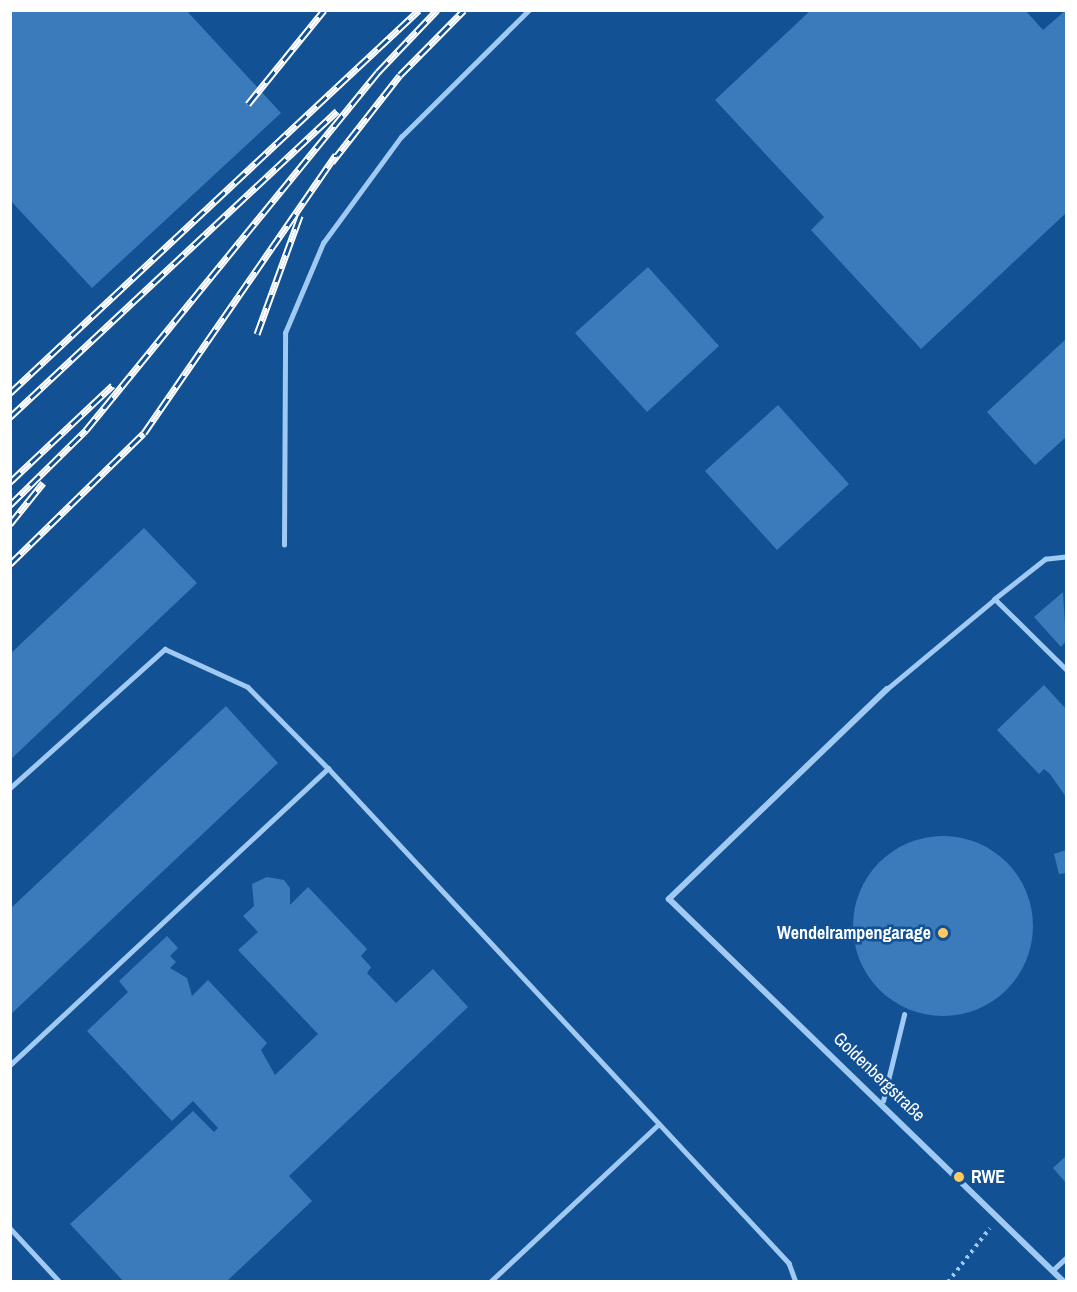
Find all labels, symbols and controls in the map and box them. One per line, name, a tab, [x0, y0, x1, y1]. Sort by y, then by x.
place label: Wendelrampengarage	[777, 922, 931, 944]
marker: Wendelrampengarage	[936, 926, 950, 940]
street label: Goldenbergstraße	[829, 1028, 929, 1126]
place label: RWE	[971, 1166, 1005, 1188]
marker: RWE	[952, 1170, 966, 1184]

